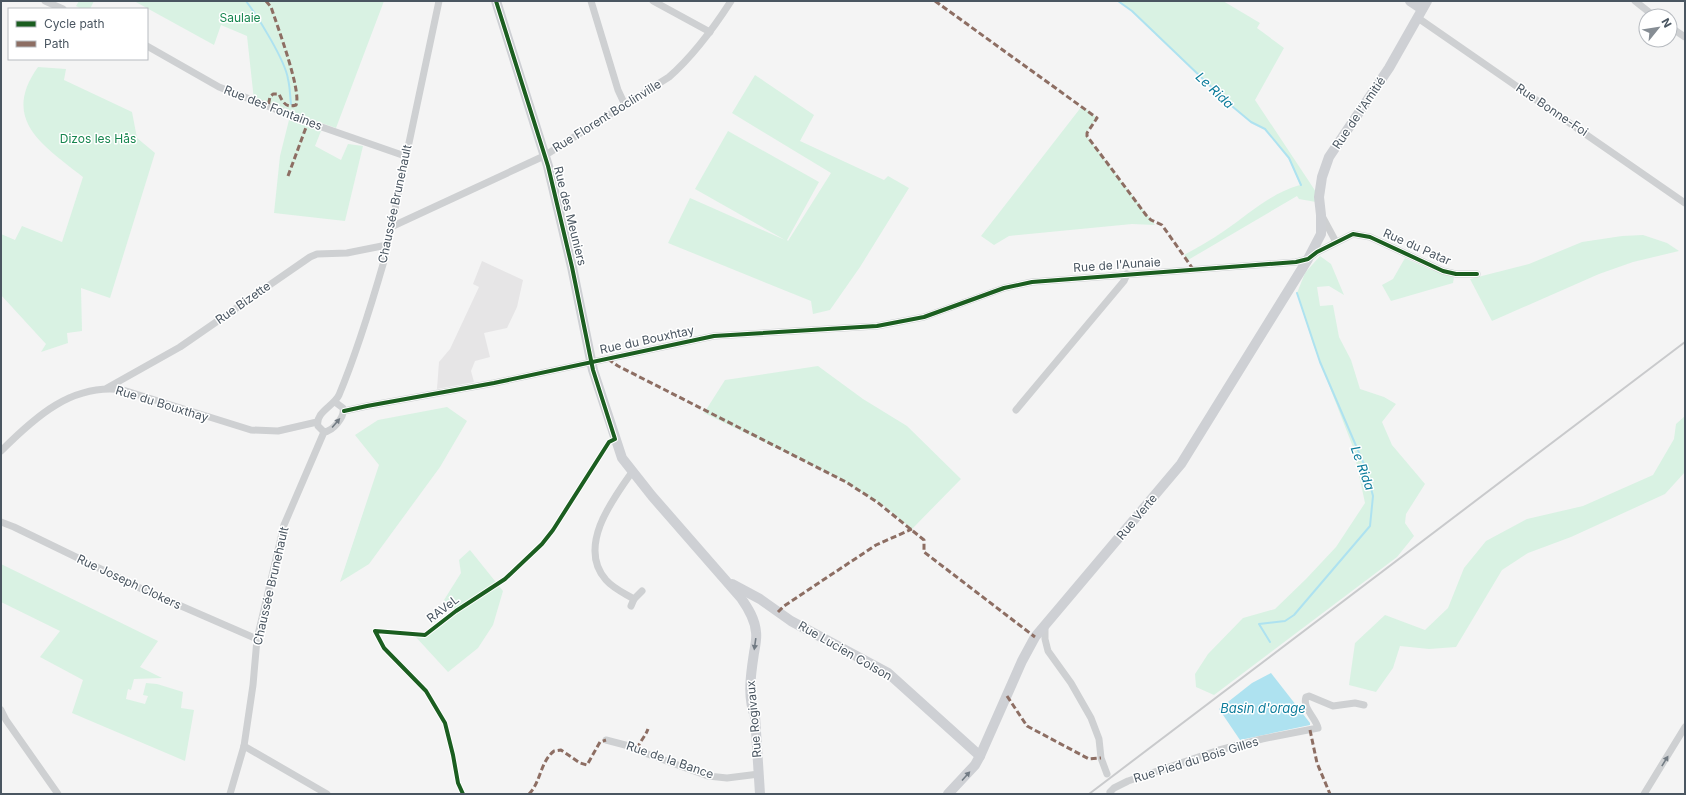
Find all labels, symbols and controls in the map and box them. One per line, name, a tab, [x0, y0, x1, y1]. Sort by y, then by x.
legend	[8, 8, 148, 60]
north arrow	[1638, 8, 1678, 48]
park label: Saulaie	[219, 10, 261, 25]
text: Cycle path	[44, 16, 105, 31]
text: N	[1659, 16, 1675, 30]
text: Path	[44, 36, 69, 51]
water label: Le Rida	[1193, 68, 1237, 112]
street label: Rue de l'Amitié	[1329, 74, 1388, 152]
street label: Rue Florent Boclinville	[550, 76, 664, 155]
street label: Rue Bonne-Foi	[1513, 80, 1591, 139]
street label: Rue des Fontaines	[222, 82, 325, 133]
park label: Dizos les Hås	[60, 131, 136, 146]
street label: Chaussée Brunehault	[375, 143, 414, 265]
street label: Rue des Meuniers	[551, 165, 590, 267]
street label: Rue du Patar	[1381, 225, 1454, 268]
street label: Rue de l'Aunaie	[1073, 254, 1161, 275]
street label: Rue Bizette	[212, 278, 273, 327]
street label: Rue du Bouxhtay	[598, 322, 696, 357]
street label: Rue du Bouxthay	[114, 382, 211, 425]
one-way arrow	[332, 418, 341, 429]
water label: Le Rida	[1348, 444, 1378, 492]
street label: Rue Verte	[1113, 491, 1160, 543]
street label: Chaussée Brunehault	[250, 525, 291, 647]
street label: Rue Joseph Clokers	[75, 551, 184, 612]
street label: RAVeL	[424, 591, 462, 626]
street label: Rue Lucien Colson	[796, 618, 895, 684]
one-way arrow	[752, 638, 758, 650]
street label: Rue Rogivaux	[743, 679, 764, 758]
water label: Basin d'orage	[1220, 700, 1306, 716]
street label: Rue Pied du Bois Gilles	[1132, 733, 1260, 786]
street label: Rue de la Bance	[624, 738, 716, 782]
one-way arrow	[1661, 755, 1668, 767]
one-way arrow	[961, 771, 970, 781]

